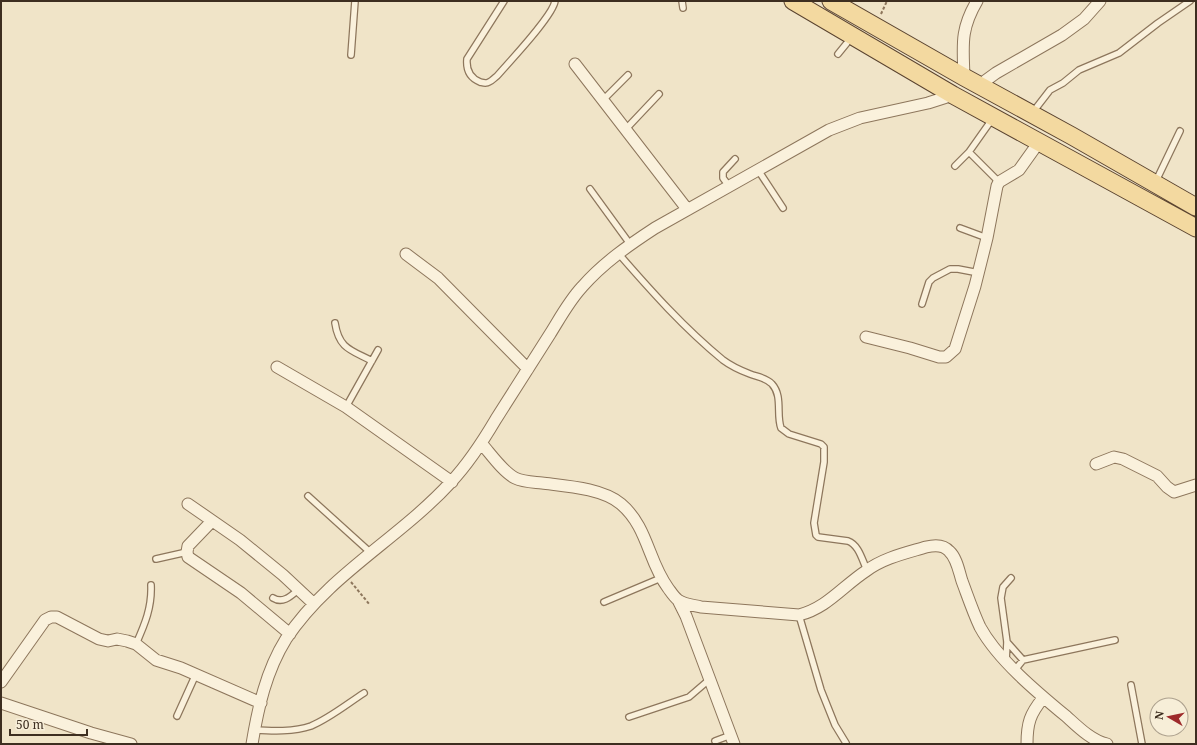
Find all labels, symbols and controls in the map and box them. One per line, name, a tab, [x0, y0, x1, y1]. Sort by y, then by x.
north arrow	[1149, 697, 1189, 737]
text: N	[1151, 710, 1167, 721]
scale bar	[10, 711, 87, 737]
text: 50 m	[16, 716, 44, 733]

